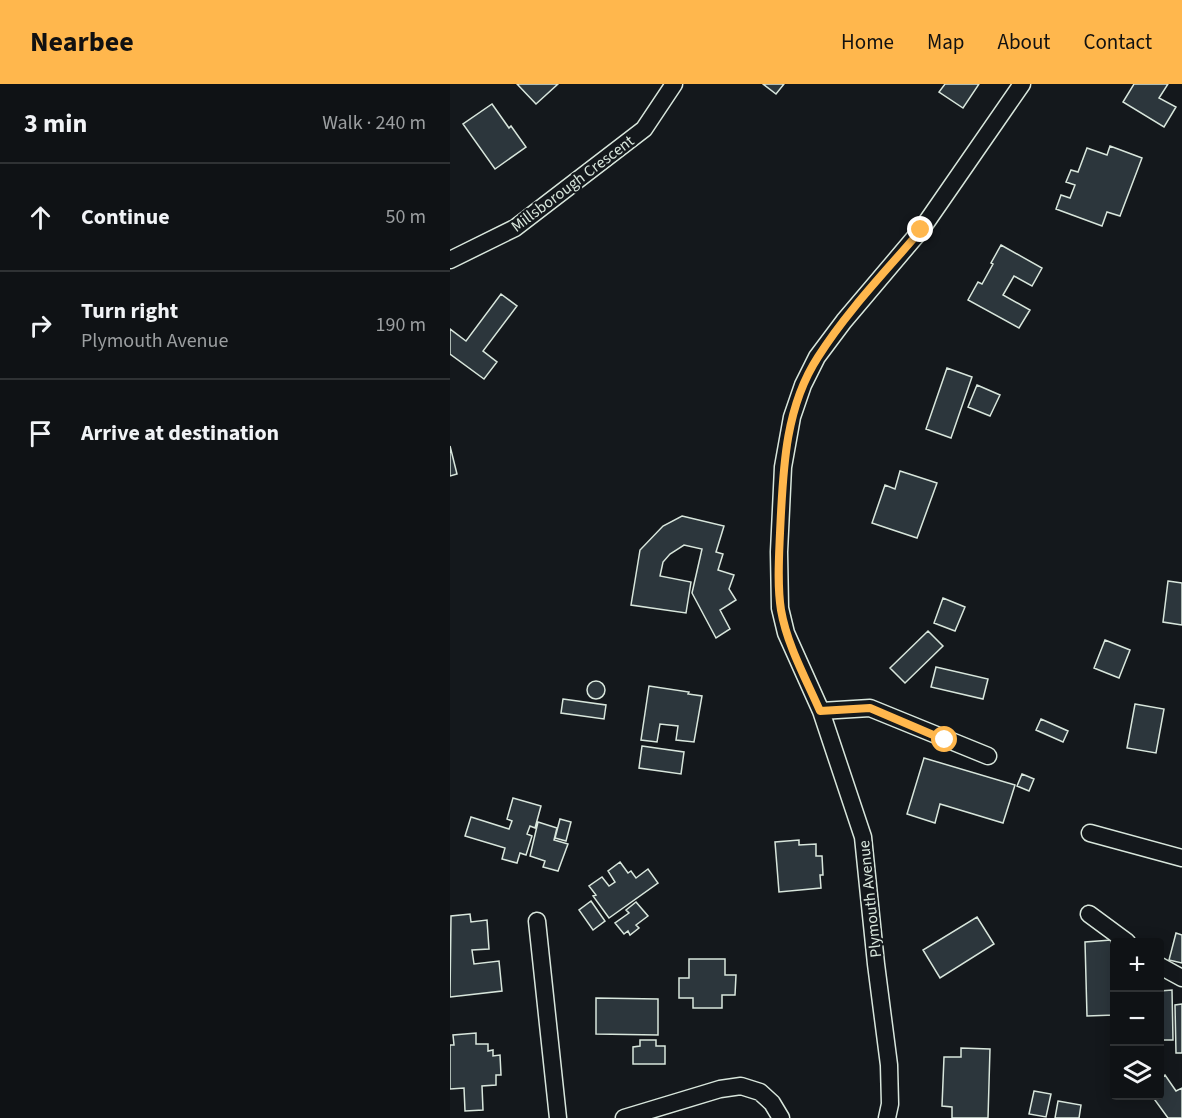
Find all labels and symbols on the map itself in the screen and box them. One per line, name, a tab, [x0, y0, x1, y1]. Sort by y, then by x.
street label: Millsborough Crescent	[507, 130, 639, 237]
route end	[907, 216, 933, 242]
route start	[931, 726, 957, 752]
street label: Plymouth Avenue	[853, 839, 887, 959]

